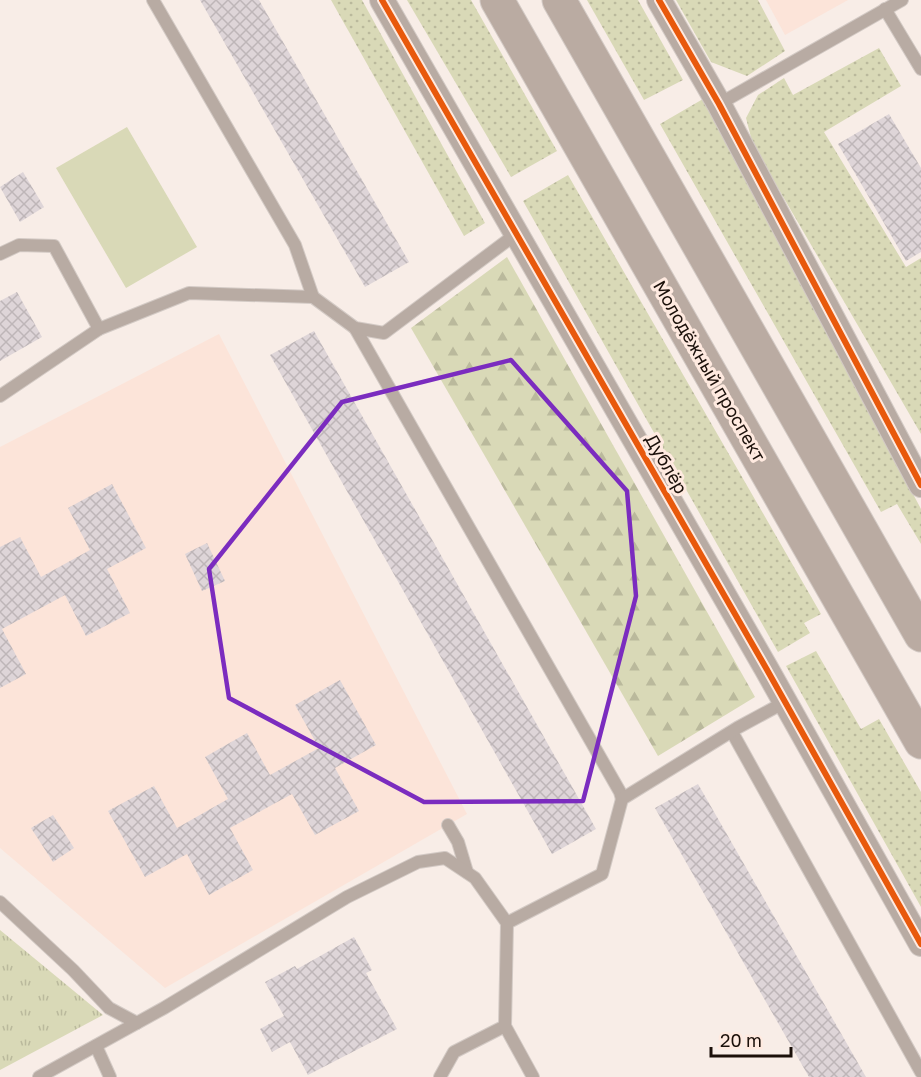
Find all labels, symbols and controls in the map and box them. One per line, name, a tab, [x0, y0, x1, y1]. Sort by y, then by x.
street label: Молодёжный проспект	[649, 276, 771, 465]
street label: Дублёр	[641, 430, 693, 497]
scale bar	[711, 1020, 790, 1058]
text: 20 m	[720, 1029, 762, 1051]

